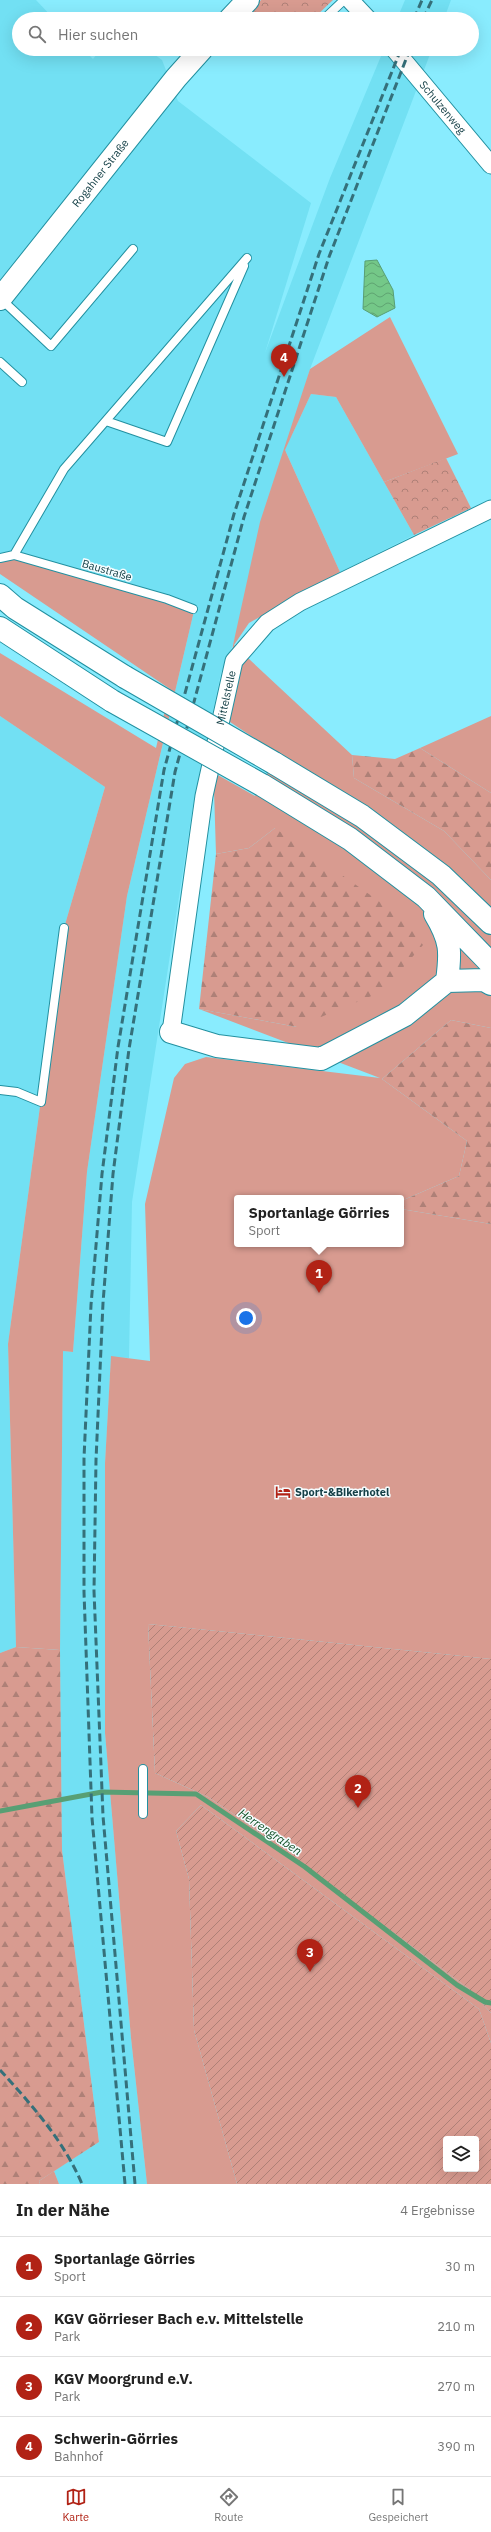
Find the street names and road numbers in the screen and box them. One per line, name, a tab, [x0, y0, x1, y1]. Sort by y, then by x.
street label: Schulzenweg	[417, 78, 469, 137]
street label: Rogahner Straße	[69, 136, 132, 210]
street label: Baustraße	[80, 556, 134, 584]
street label: Mittelstelle	[213, 669, 239, 726]

